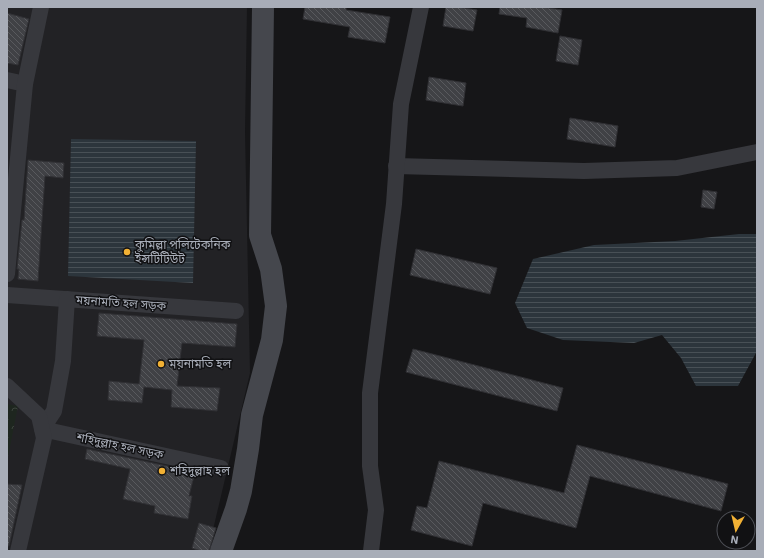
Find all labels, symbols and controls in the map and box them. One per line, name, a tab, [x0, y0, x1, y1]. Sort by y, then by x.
place label: কুমিল্লা পলিটেকনিক ইন্সটিটিউট	[134, 237, 231, 266]
marker: কুমিল্লা পলিটেকনিক ইন্সটিটিউট	[122, 247, 132, 257]
street label: ময়নামতি হল সড়ক	[74, 292, 167, 313]
place label: ময়নামতি হল	[168, 356, 232, 371]
marker: ময়নামতি হল	[156, 359, 166, 369]
street label: শহিদুল্লাহ হল সড়ক	[74, 429, 165, 462]
place label: শহিদুল্লাহ হল	[169, 463, 230, 478]
marker: শহিদুল্লাহ হল	[157, 466, 167, 476]
north arrow	[716, 510, 756, 550]
text: N	[730, 532, 740, 547]

